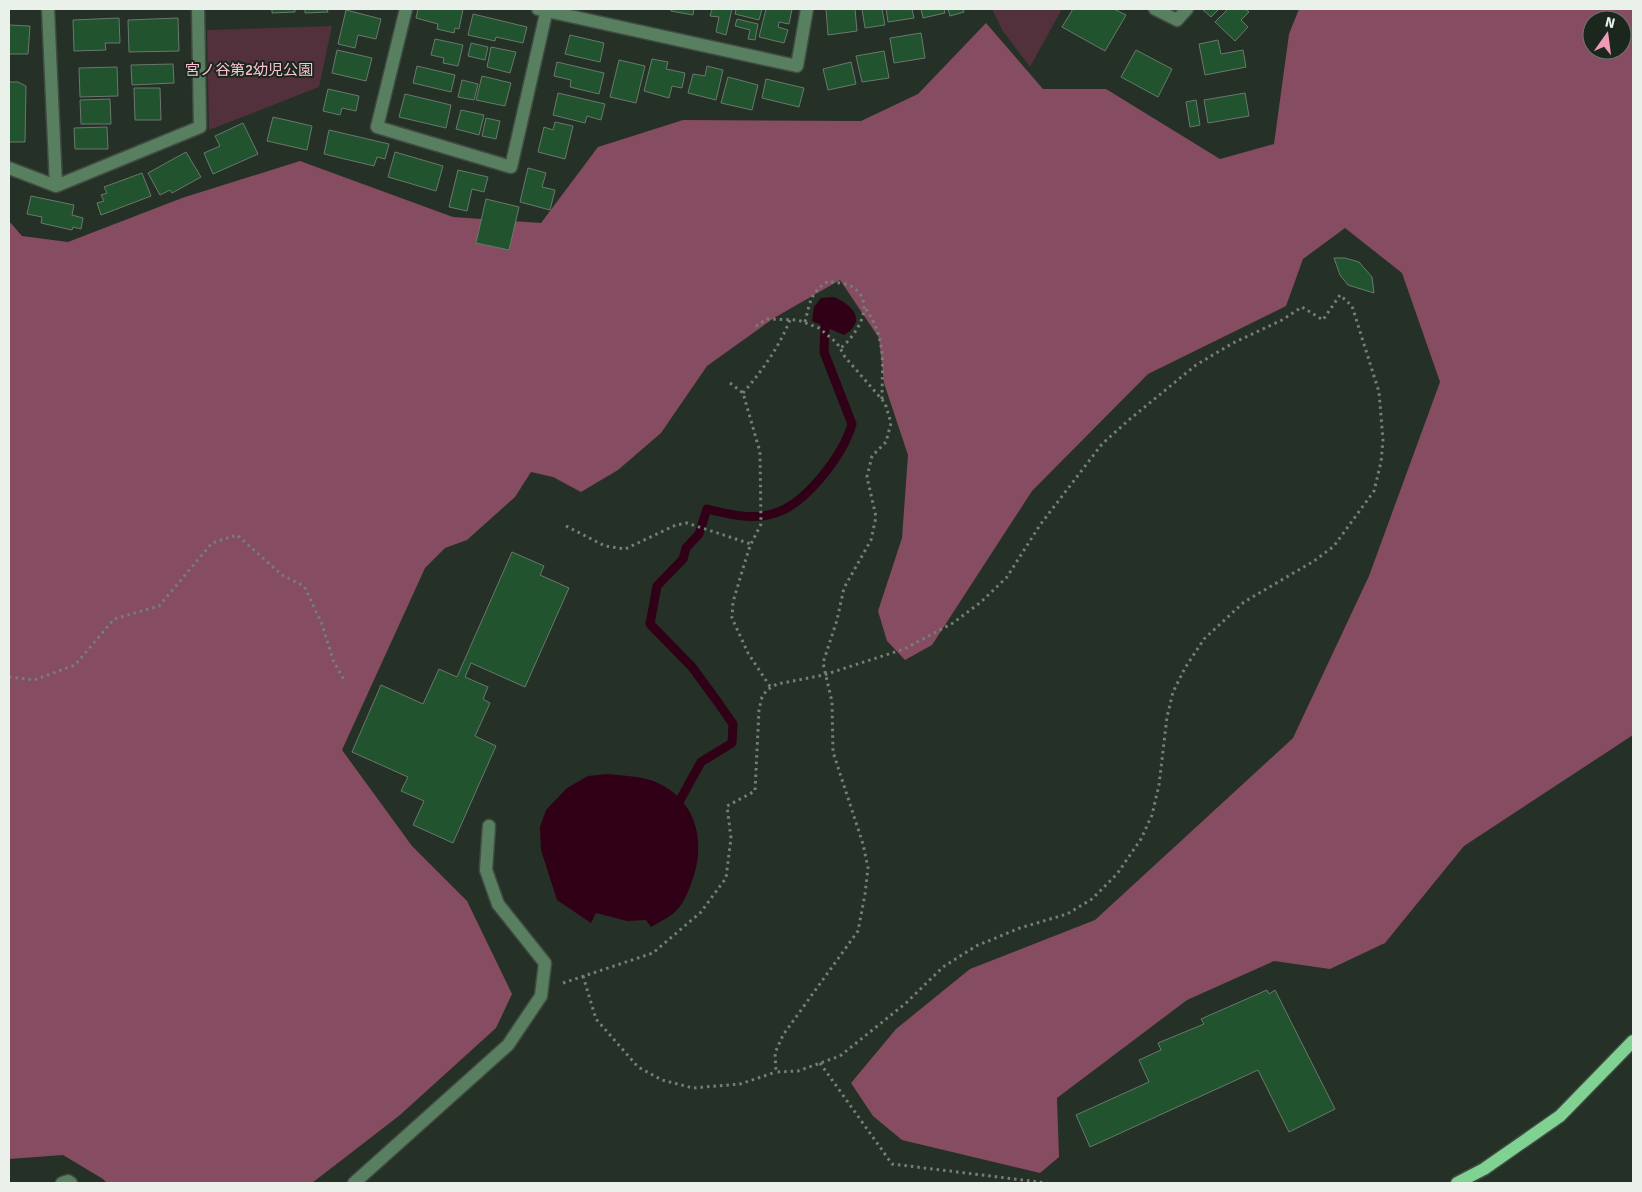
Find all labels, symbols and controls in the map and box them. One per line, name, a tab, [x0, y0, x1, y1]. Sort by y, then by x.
north arrow	[1582, 10, 1632, 60]
text: N	[1603, 13, 1617, 32]
park label: 宮ノ谷第2幼児公園	[185, 61, 313, 79]

